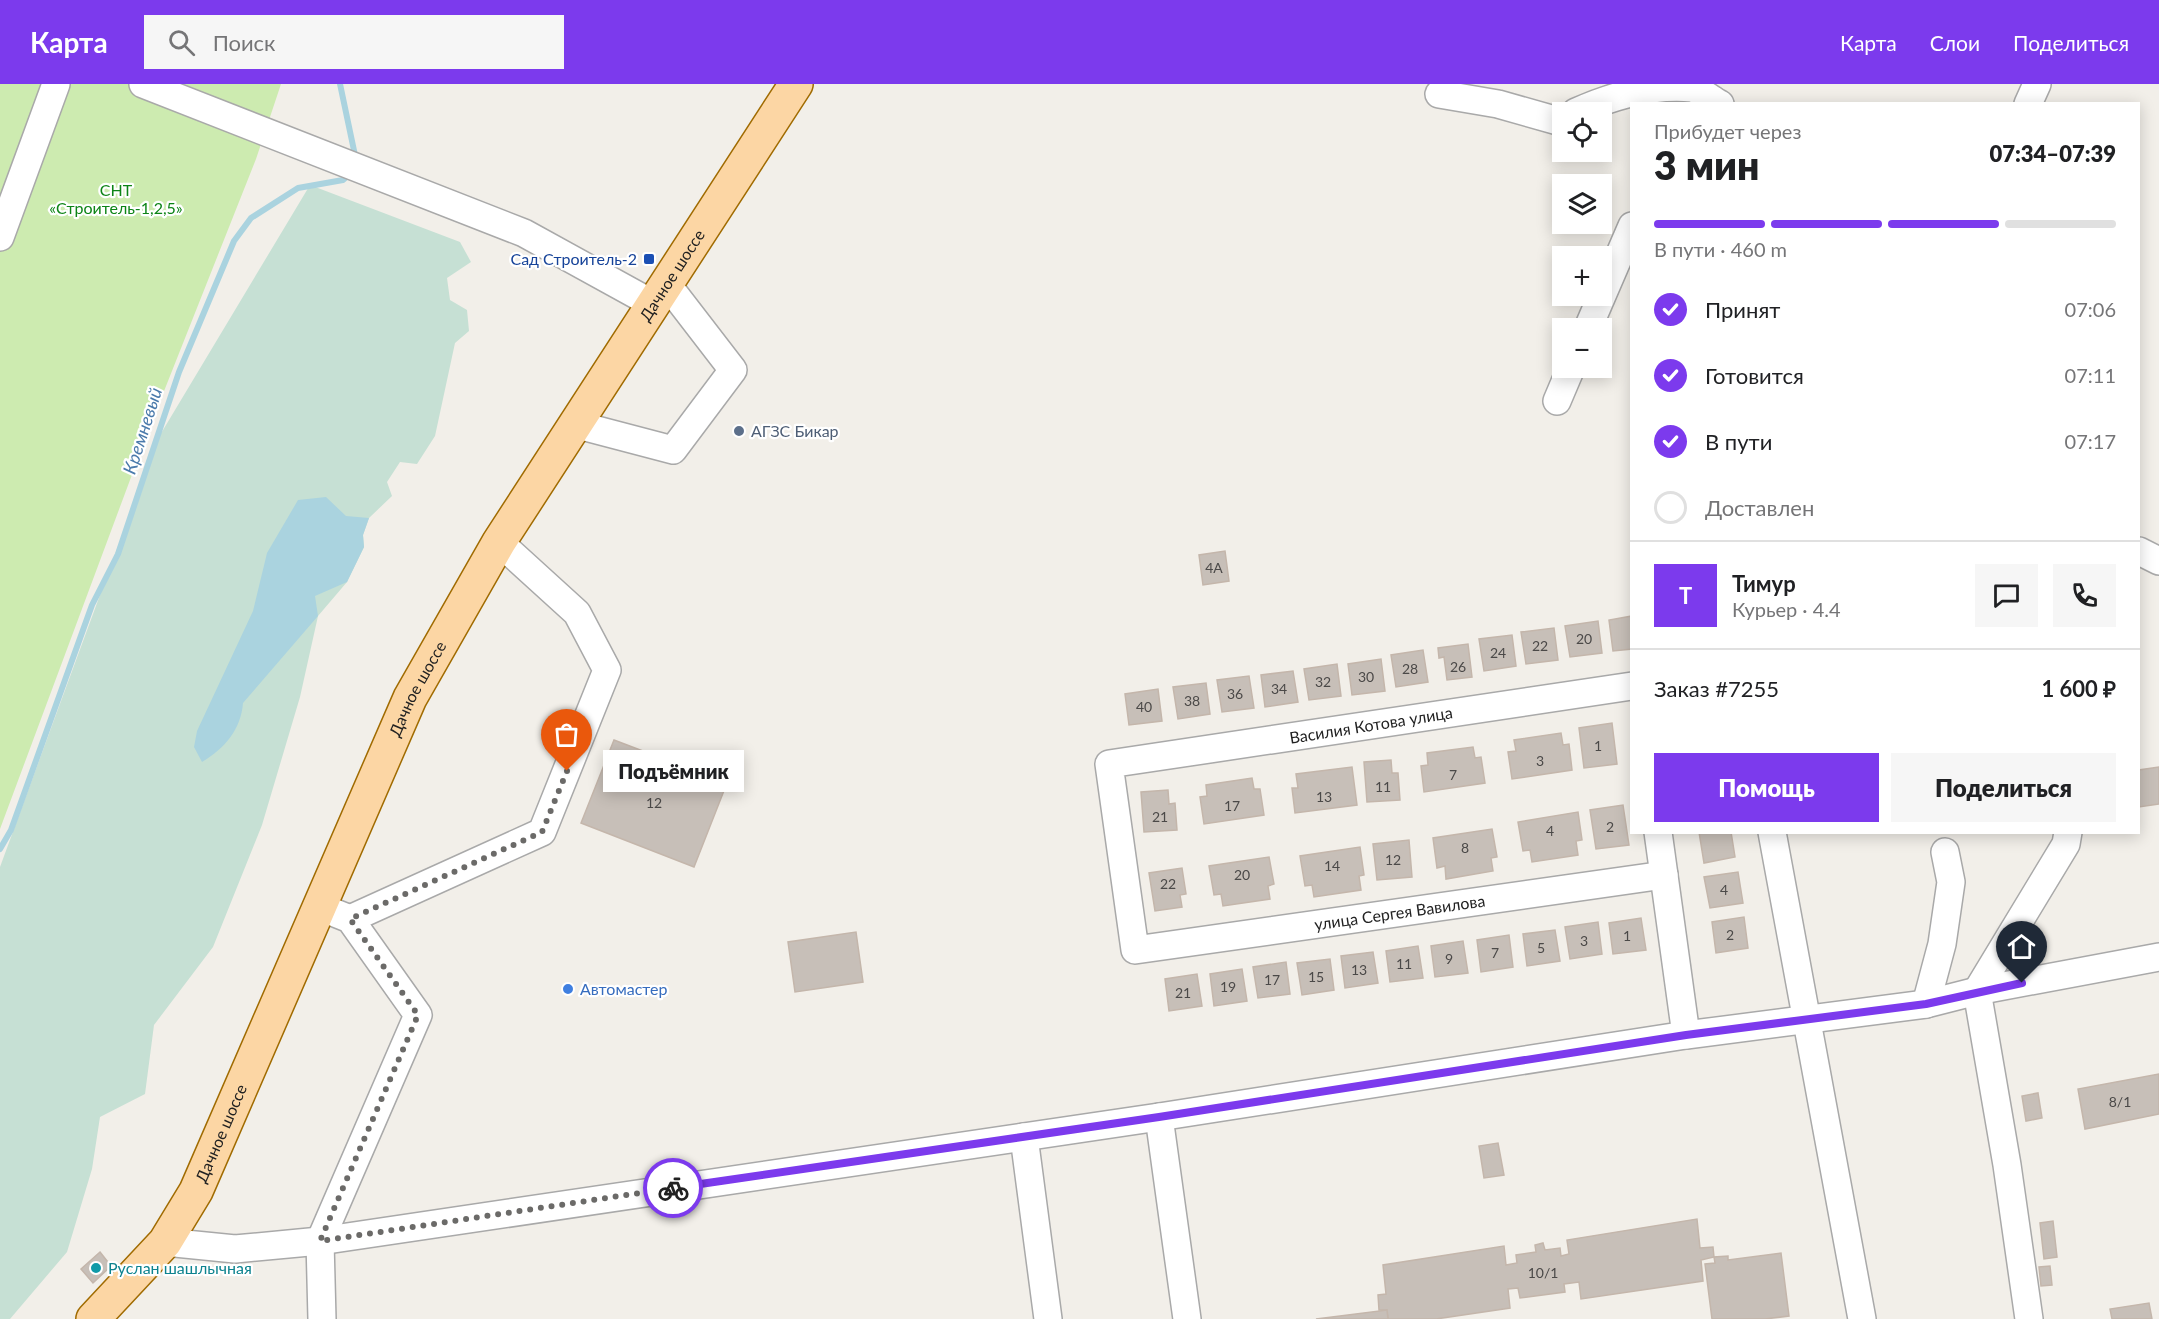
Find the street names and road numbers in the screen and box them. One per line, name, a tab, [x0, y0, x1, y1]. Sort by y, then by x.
street label: Дачное шоссе	[635, 226, 708, 324]
street label: Дачное шоссе	[384, 637, 450, 739]
street label: Василия Котова улица	[1288, 702, 1454, 747]
street label: улица Сергея Вавилова	[1313, 890, 1486, 933]
street label: Дачное шоссе	[191, 1081, 250, 1185]

